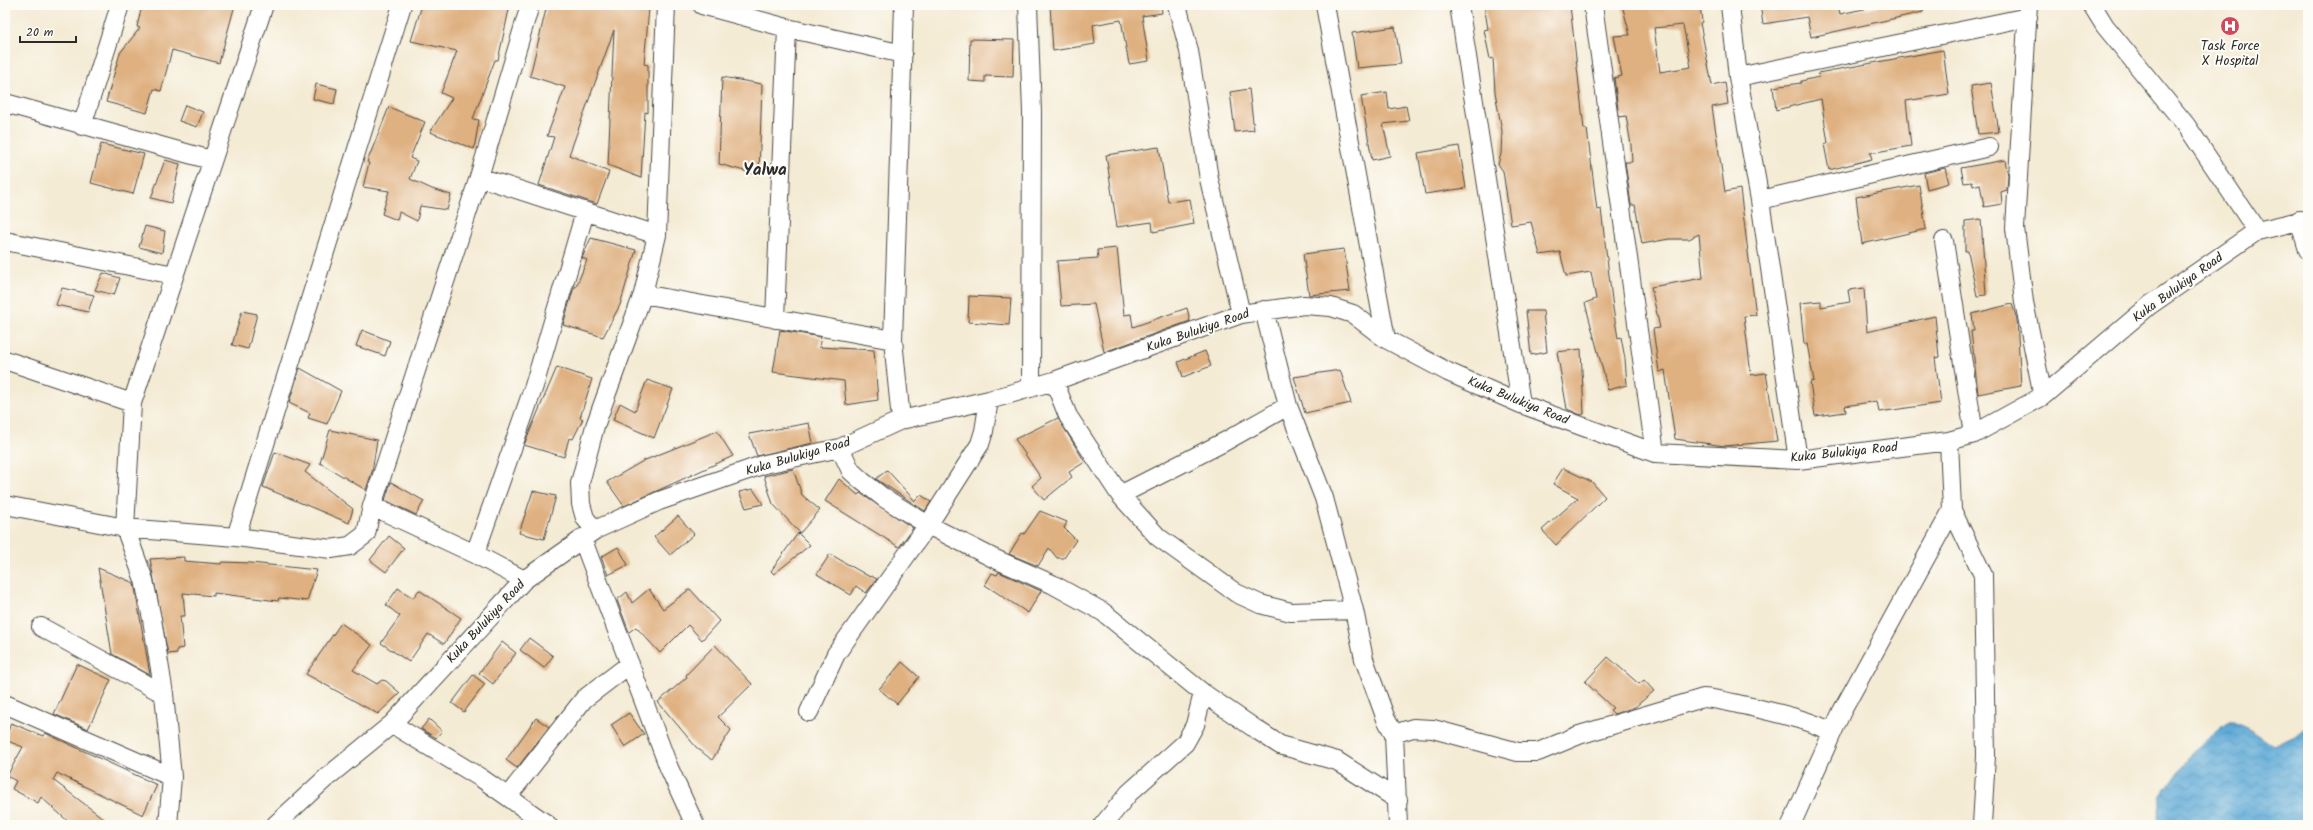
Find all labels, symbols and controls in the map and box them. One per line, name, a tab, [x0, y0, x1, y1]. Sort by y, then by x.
hospital icon: Task Force X Hospital	[2219, 15, 2241, 37]
scale bar	[20, 18, 76, 44]
text: 20 m	[26, 23, 54, 42]
place label: Task Force X Hospital	[2201, 36, 2259, 72]
district label: Yalwa	[743, 157, 787, 184]
street label: Kuka Bulukiya Road	[2128, 247, 2228, 328]
street label: Kuka Bulukiya Road	[1144, 303, 1253, 359]
street label: Kuka Bulukiya Road	[1464, 371, 1572, 431]
street label: Kuka Bulukiya Road	[743, 432, 853, 482]
street label: Kuka Bulukiya Road	[1789, 437, 1899, 469]
street label: Kuka Bulukiya Road	[441, 575, 531, 669]

